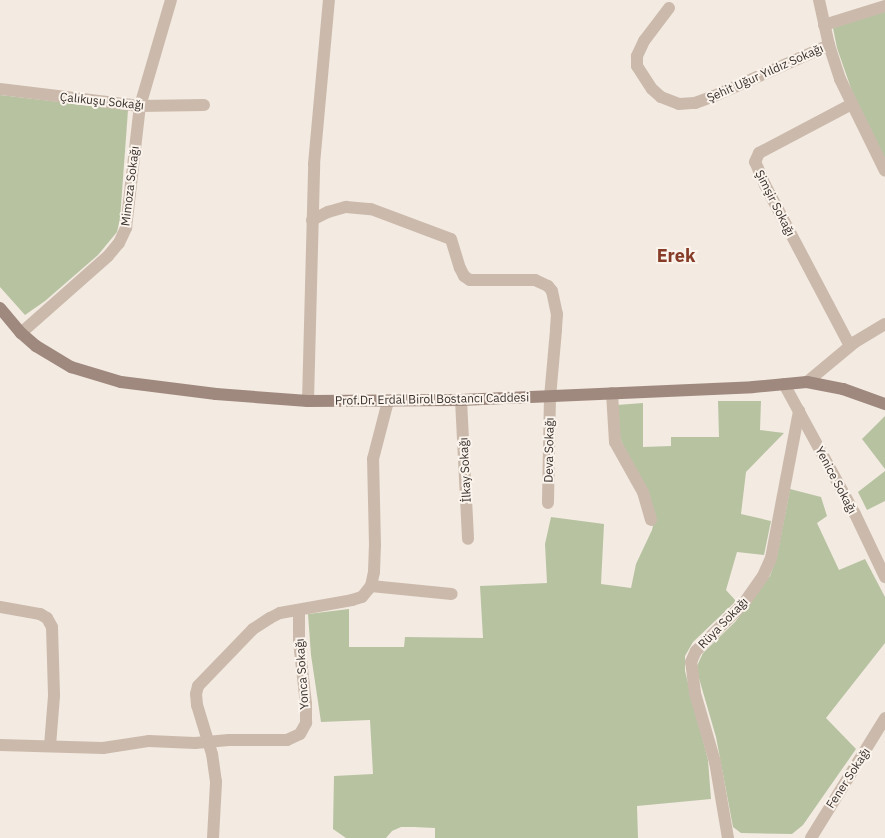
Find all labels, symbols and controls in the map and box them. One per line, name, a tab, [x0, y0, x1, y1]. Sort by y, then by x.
street label: Şehit Uğur Yıldız Sokağı	[705, 41, 825, 105]
street label: Çalıkuşu Sokağı	[59, 89, 145, 113]
street label: Mimoza Sokağı	[118, 145, 142, 227]
street label: Şimşir Sokağı	[752, 168, 798, 238]
district label: Erek	[657, 245, 695, 267]
street label: Prof.Dr. Erdal Birol Bostancı Caddesi	[335, 390, 529, 408]
street label: Deva Sokağı	[541, 417, 557, 483]
street label: İlkay Sokağı	[456, 437, 474, 503]
street label: Yenice Sokağı	[812, 444, 860, 516]
street label: Rüya Sokağı	[695, 595, 751, 651]
street label: Yonca Sokağı	[292, 638, 312, 710]
street label: Fener Sokağı	[823, 745, 873, 811]

